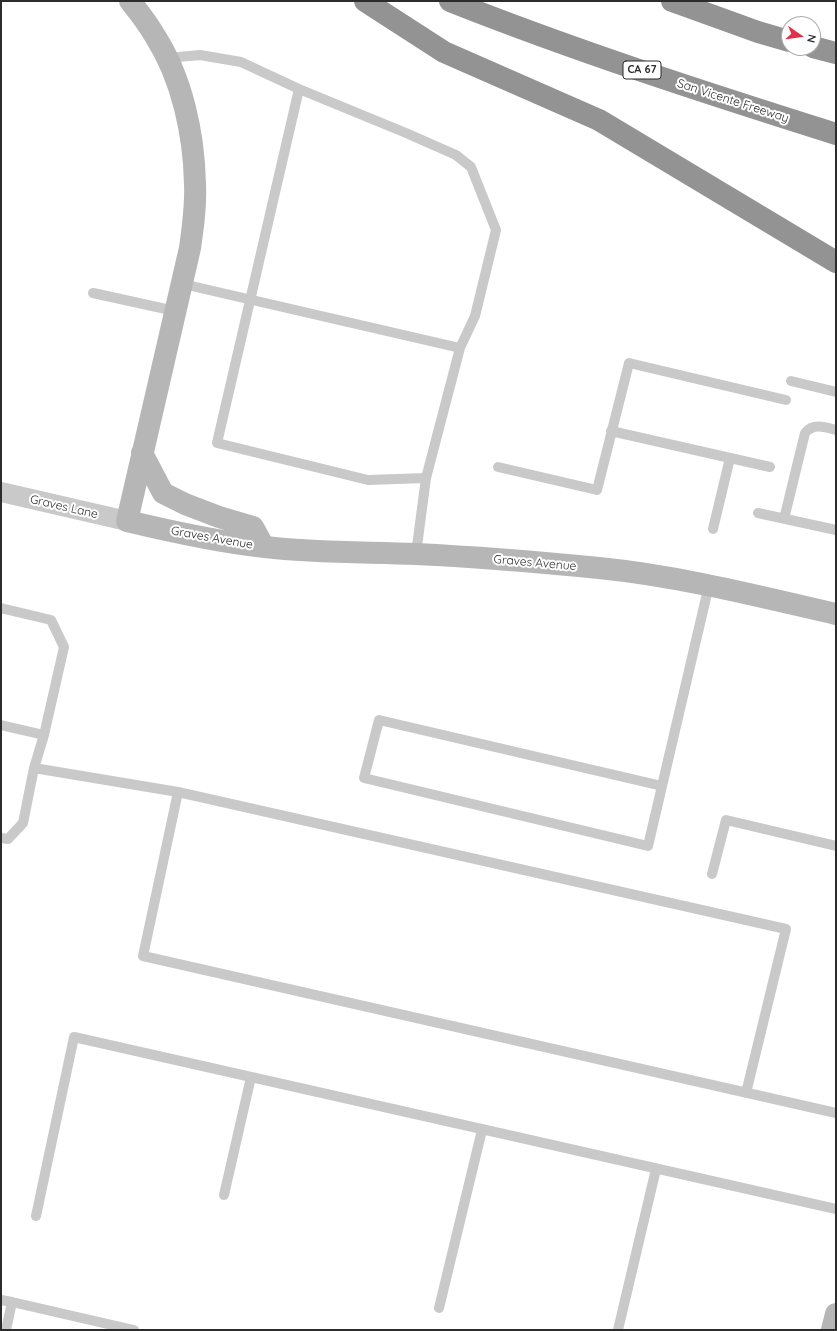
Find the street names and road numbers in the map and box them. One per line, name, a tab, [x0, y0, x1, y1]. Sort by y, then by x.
road number: CA 67	[623, 61, 661, 79]
street label: San Vicente Freeway	[675, 76, 791, 126]
street label: Graves Lane	[29, 492, 99, 522]
street label: Graves Avenue	[170, 524, 254, 552]
street label: Graves Avenue	[493, 552, 577, 574]

